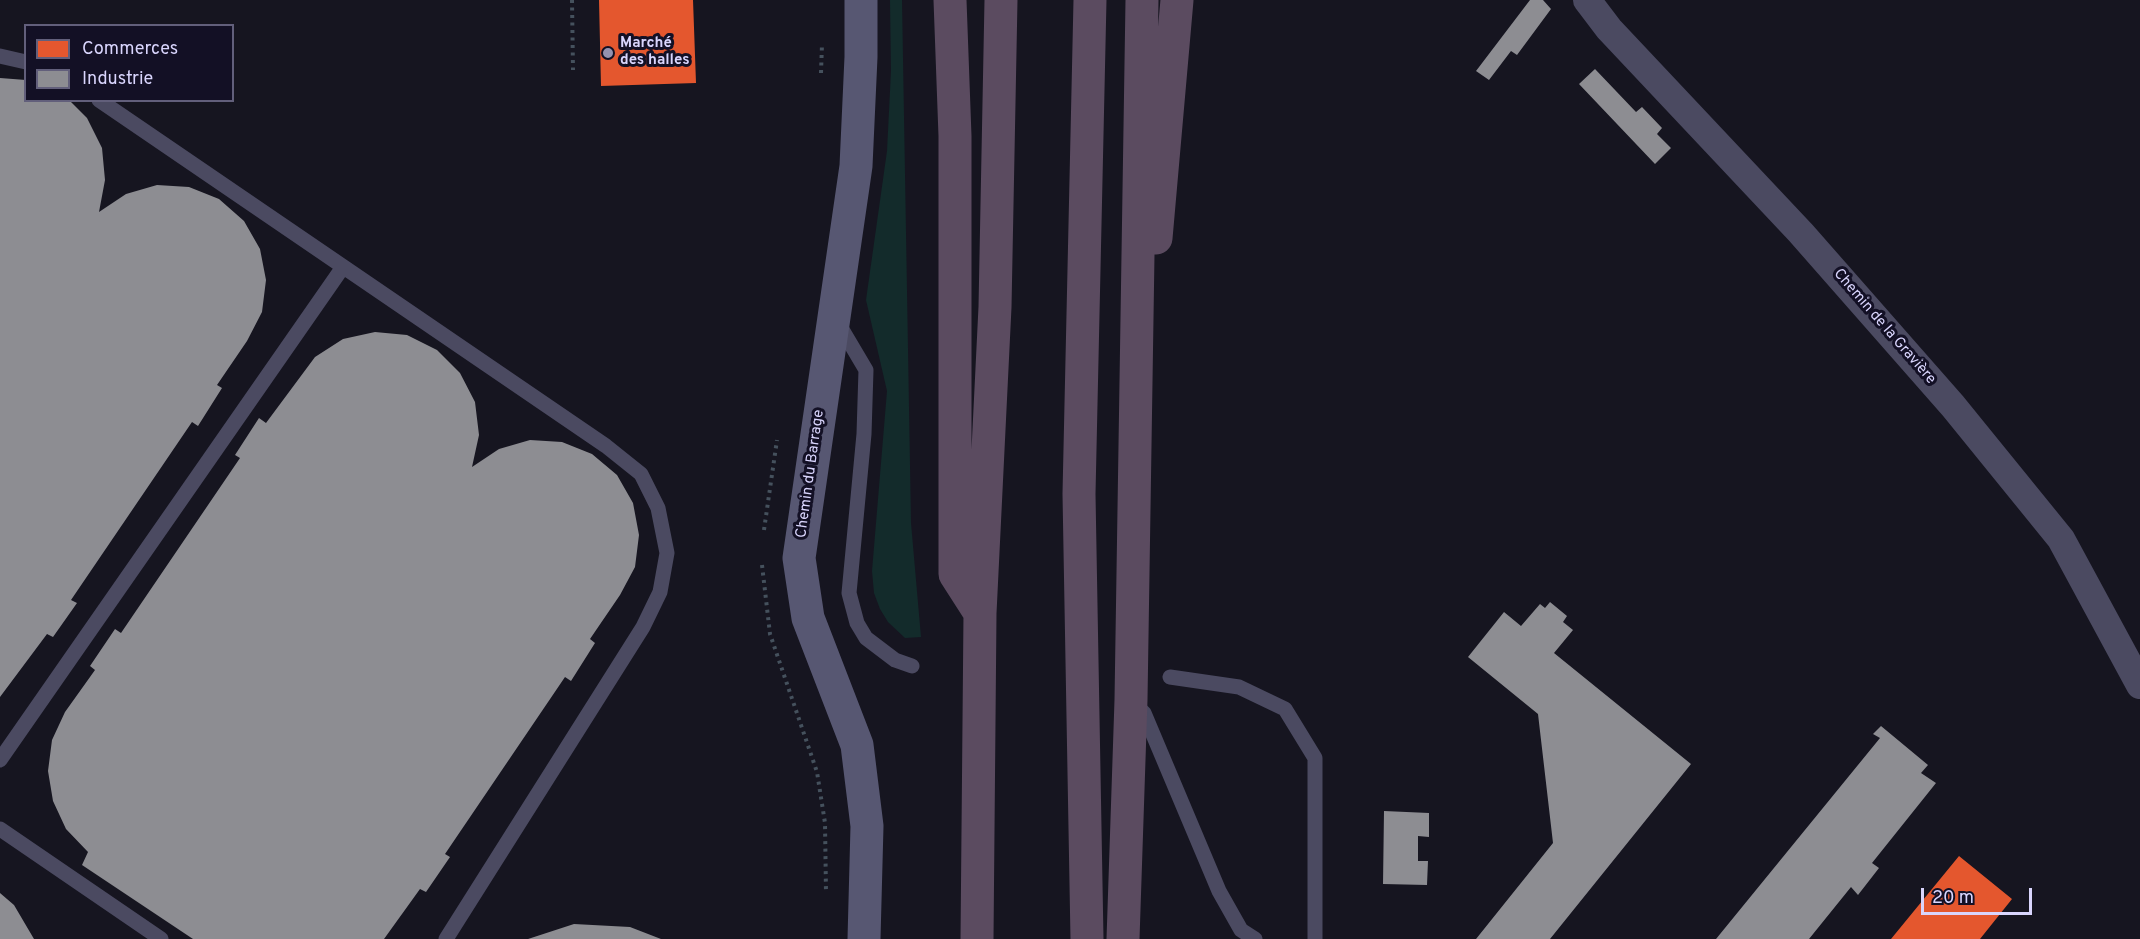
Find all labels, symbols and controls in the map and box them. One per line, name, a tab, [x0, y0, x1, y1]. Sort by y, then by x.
legend	[24, 24, 234, 102]
place label: Marché des halles	[620, 35, 690, 70]
text: Commerces	[82, 38, 178, 61]
marker: Marché des halles	[601, 46, 615, 60]
text: Industrie	[82, 68, 153, 91]
street label: Chemin de la Gravière	[1829, 266, 1939, 388]
street label: Chemin du Barrage	[793, 409, 829, 539]
scale bar	[1924, 876, 2035, 914]
text: 20 m	[1932, 887, 1974, 910]

